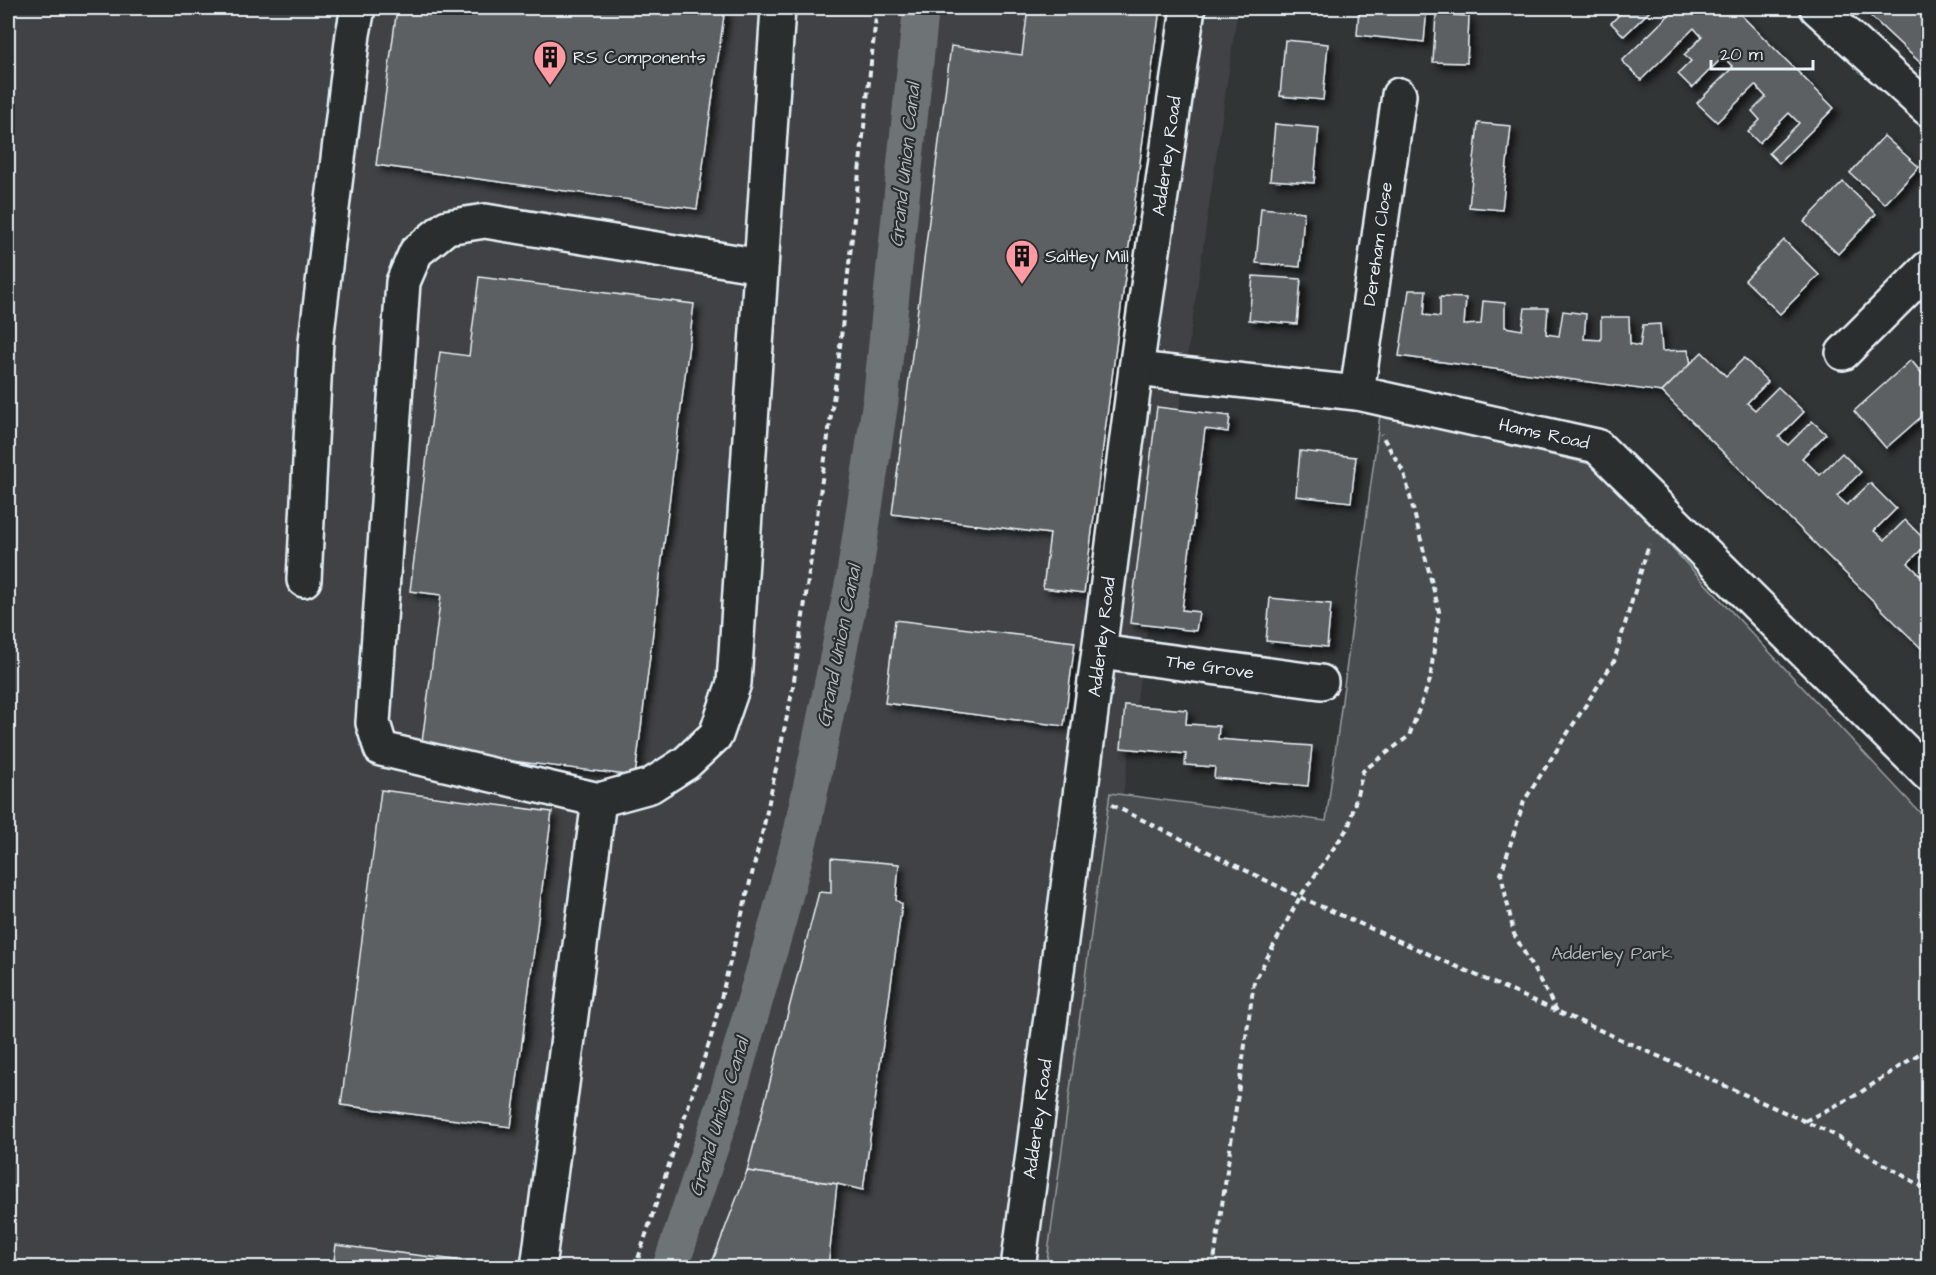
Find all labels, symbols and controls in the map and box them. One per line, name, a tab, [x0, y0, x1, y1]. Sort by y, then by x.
scale bar	[1711, 33, 1813, 71]
building icon: RS Components	[532, 39, 568, 86]
text: 20 m	[1720, 42, 1763, 67]
place label: RS Components	[573, 45, 706, 70]
water label: Grand Union Canal	[882, 79, 928, 248]
street label: Adderley Road	[1146, 95, 1189, 218]
street label: Dereham Close	[1357, 180, 1399, 308]
building icon: Saltley Mill	[1004, 238, 1040, 285]
place label: Saltley Mill	[1045, 244, 1129, 270]
street label: Hams Road	[1497, 412, 1591, 456]
water label: Grand Union Canal	[810, 560, 869, 729]
street label: Adderley Road	[1082, 576, 1123, 699]
street label: The Grove	[1164, 648, 1256, 686]
park label: Adderley Park	[1552, 941, 1672, 967]
water label: Grand Union Canal	[682, 1032, 757, 1200]
street label: Adderley Road	[1017, 1058, 1060, 1181]

